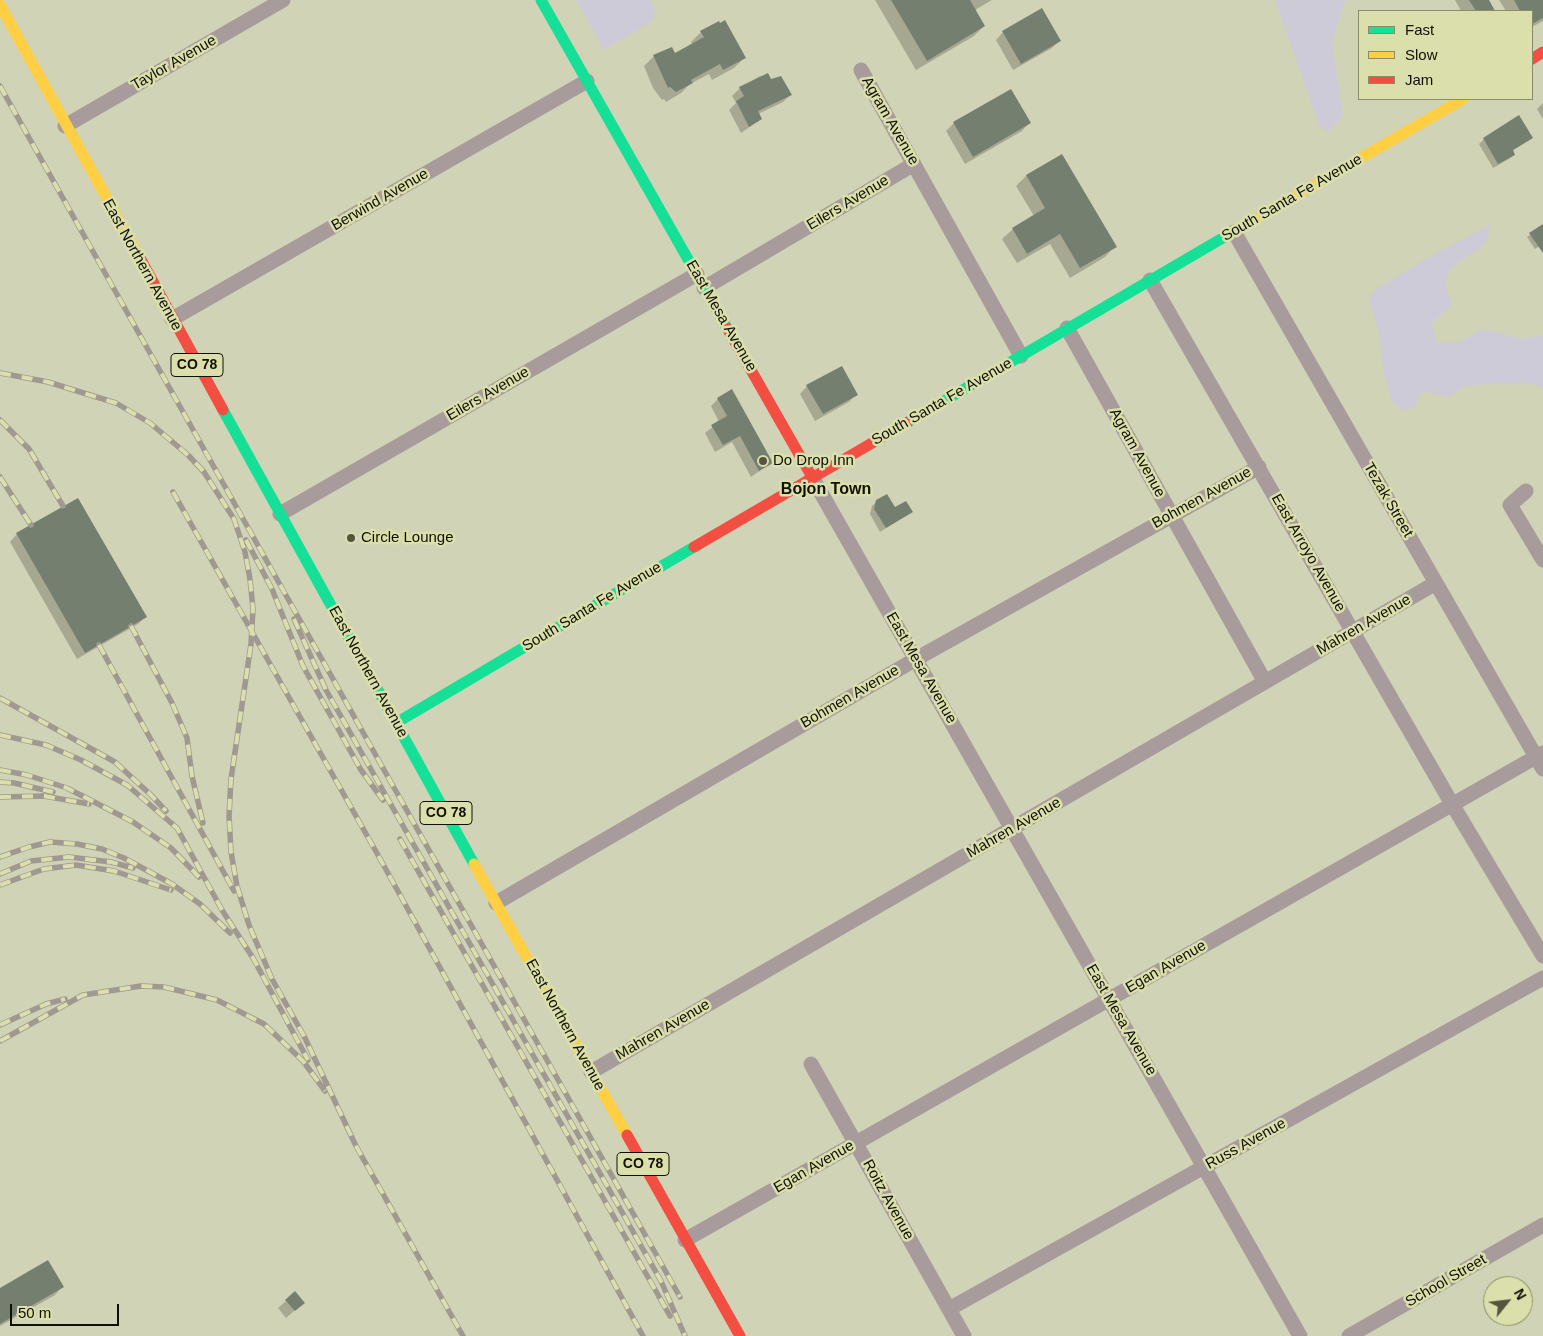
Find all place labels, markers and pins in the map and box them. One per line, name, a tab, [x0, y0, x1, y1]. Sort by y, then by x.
place label: Do Drop Inn	[773, 452, 854, 470]
marker: Do Drop Inn	[757, 455, 769, 467]
place label: Circle Lounge	[361, 529, 454, 547]
marker: Circle Lounge	[345, 532, 357, 544]

